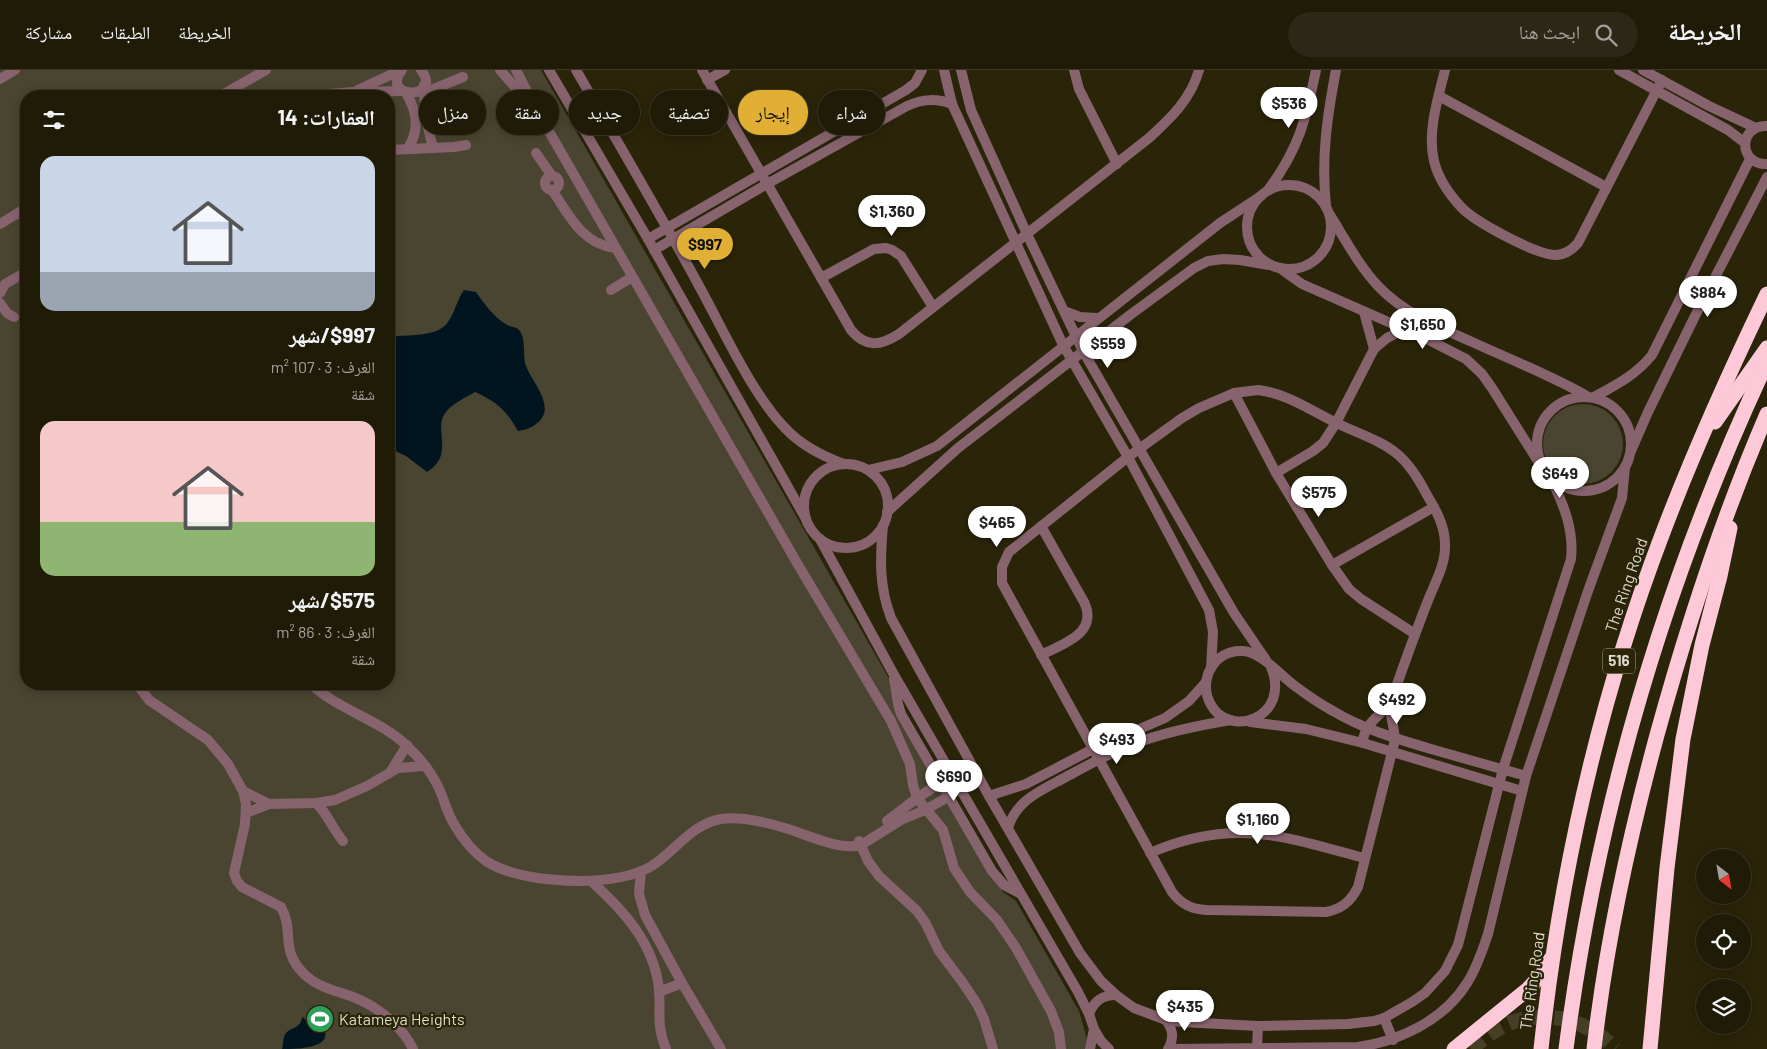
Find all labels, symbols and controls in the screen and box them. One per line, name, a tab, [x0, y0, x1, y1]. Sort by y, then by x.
search box	[1288, 12, 1638, 57]
text: الخريطة	[1668, 16, 1742, 45]
text: ابحث هنا	[1519, 20, 1580, 43]
text: مشاركة	[25, 21, 72, 43]
text: الطبقات	[100, 21, 150, 43]
text: الخريطة	[178, 21, 231, 43]
icon: search	[1592, 21, 1620, 49]
pin: $536	[1259, 87, 1319, 129]
chip: منزل	[419, 90, 486, 135]
chip: شقة	[496, 90, 559, 135]
chip: جديد	[569, 90, 640, 135]
chip: تصفية	[650, 90, 728, 135]
chip: إيجار	[738, 90, 808, 135]
chip: شراء	[818, 90, 885, 135]
text: $536	[1271, 93, 1307, 112]
text: العقارات: 14	[278, 104, 375, 129]
icon: filters	[40, 106, 68, 134]
icon: home	[163, 188, 253, 278]
pin: $1,360	[851, 194, 933, 237]
text: $1,360	[869, 201, 915, 220]
pin: $997	[675, 228, 735, 270]
text: $997	[688, 234, 722, 253]
pin: $884	[1678, 276, 1738, 318]
text: $884	[1690, 282, 1726, 301]
pin: $1,650	[1382, 308, 1464, 350]
text: $1,650	[1400, 314, 1446, 333]
text: $997/شهر	[289, 322, 375, 347]
pin: $559	[1078, 326, 1138, 369]
text: $559	[1091, 333, 1125, 352]
text: الغرف: 3 · 107 m²	[271, 357, 375, 376]
text: شقة	[351, 384, 375, 403]
icon: home	[163, 453, 253, 543]
pin: $649	[1530, 456, 1590, 499]
text: $649	[1542, 463, 1578, 482]
pin: $575	[1289, 476, 1349, 518]
text: $575	[1302, 482, 1336, 501]
pin: $465	[967, 506, 1027, 548]
text: $465	[979, 512, 1015, 531]
street label: The Ring Road	[1600, 535, 1651, 635]
text: $575/شهر	[289, 587, 375, 612]
text: الغرف: 3 · 86 m²	[276, 622, 375, 641]
road number: 516	[1603, 648, 1635, 674]
text: شقة	[351, 649, 375, 668]
pin: $492	[1367, 682, 1427, 725]
text: $492	[1379, 689, 1415, 708]
pin: $493	[1087, 722, 1147, 765]
text: $493	[1099, 729, 1135, 748]
pin: $690	[924, 760, 984, 802]
text: $690	[936, 766, 972, 785]
pin: $1,160	[1217, 802, 1299, 845]
text: $1,160	[1237, 809, 1279, 828]
north arrow	[1696, 849, 1751, 904]
map controls	[1696, 849, 1751, 1034]
button: locate	[1696, 914, 1751, 969]
street label: The Ring Road	[1515, 931, 1548, 1031]
button: layers	[1696, 979, 1751, 1034]
pin: $435	[1155, 990, 1215, 1032]
text: $435	[1167, 996, 1203, 1015]
sports icon: Katameya Heights	[305, 1004, 335, 1034]
place label: Katameya Heights	[339, 1009, 465, 1028]

